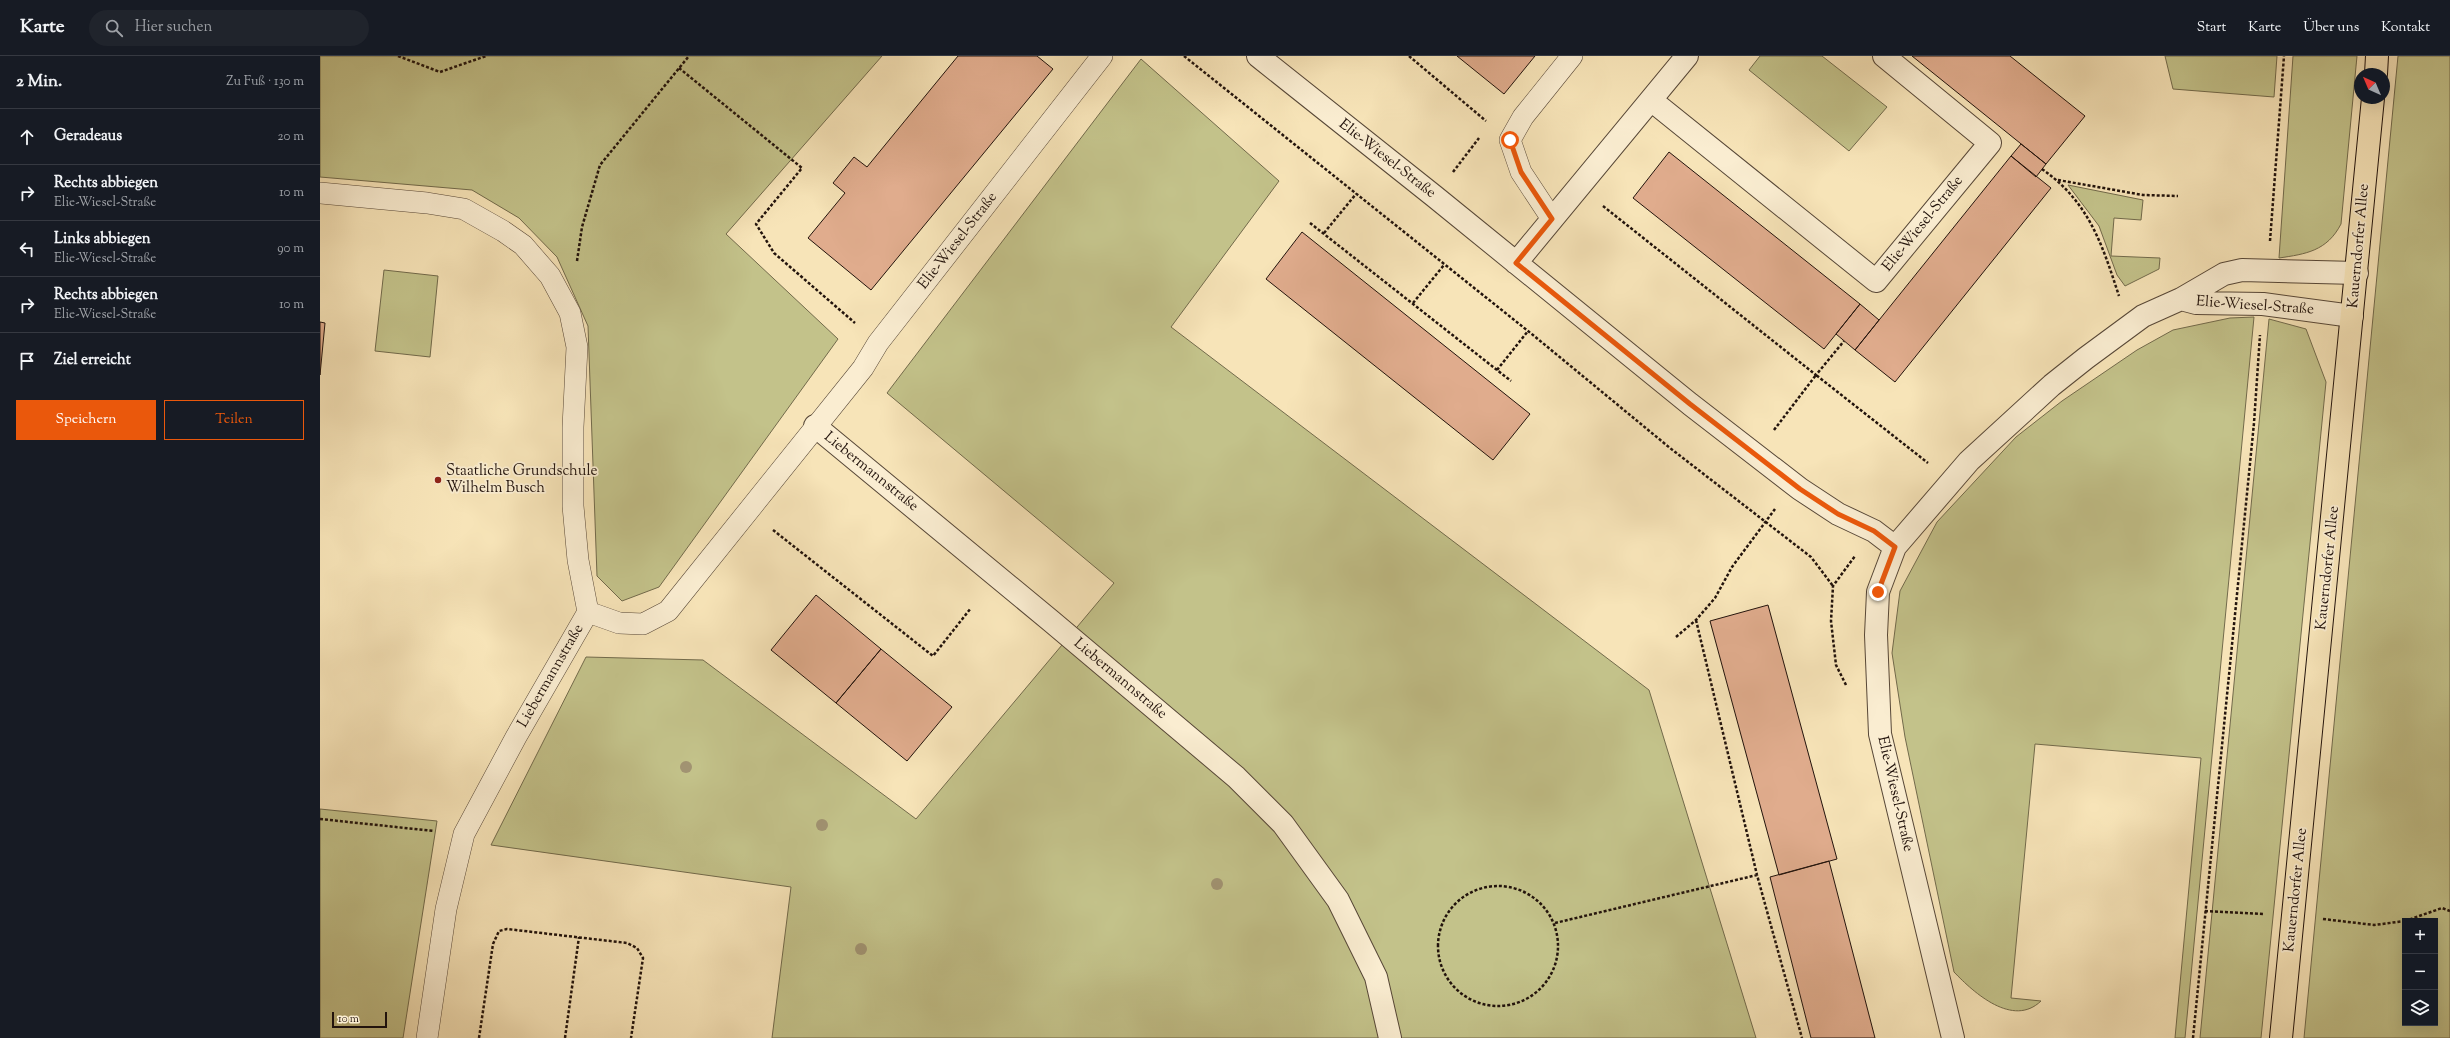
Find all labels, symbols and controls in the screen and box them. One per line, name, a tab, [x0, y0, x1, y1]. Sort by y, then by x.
search box	[89, 10, 369, 46]
text: Karte	[20, 14, 65, 41]
icon: search	[103, 17, 125, 39]
text: Hier suchen	[135, 17, 212, 38]
text: Start	[2197, 18, 2226, 38]
text: Karte	[2248, 18, 2281, 38]
text: Über uns	[2303, 18, 2359, 38]
text: Kontakt	[2381, 18, 2430, 38]
north arrow	[2354, 68, 2390, 104]
text: 2 Min.	[16, 70, 62, 94]
text: Zu Fuß · 130 m	[226, 73, 304, 91]
street label: Elie-Wiesel-Straße	[1334, 114, 1440, 204]
icon: ahead	[16, 126, 38, 148]
text: Geradeaus	[54, 126, 122, 147]
text: 20 m	[278, 128, 304, 146]
route start	[1501, 131, 1519, 149]
street label: Elie-Wiesel-Straße	[1878, 171, 1968, 277]
text: Rechts abbiegen	[54, 173, 158, 194]
icon: right	[16, 182, 38, 204]
street label: Kauerndorfer Allee	[2343, 183, 2375, 309]
text: 10 m	[279, 184, 304, 202]
street label: Elie-Wiesel-Straße	[913, 188, 1003, 294]
text: Elie-Wiesel-Straße	[54, 194, 156, 212]
text: Links abbiegen	[54, 229, 151, 250]
icon: left	[16, 238, 38, 260]
text: 90 m	[277, 240, 304, 258]
text: Elie-Wiesel-Straße	[54, 250, 156, 268]
text: Rechts abbiegen	[54, 285, 158, 306]
street label: Elie-Wiesel-Straße	[2195, 291, 2315, 321]
icon: right	[16, 294, 38, 316]
text: 10 m	[279, 296, 304, 314]
text: Elie-Wiesel-Straße	[54, 306, 156, 324]
icon: arrive	[16, 350, 38, 372]
text: Ziel erreicht	[54, 350, 131, 371]
button: Speichern	[16, 400, 156, 440]
button: Teilen	[164, 400, 304, 440]
street label: Liebermannstraße	[819, 427, 923, 517]
place label: Staatliche Grundschule Wilhelm Busch	[446, 461, 597, 499]
marker: Staatliche Grundschule Wilhelm Busch	[433, 475, 443, 485]
street label: Kauerndorfer Allee	[2311, 505, 2345, 631]
route end	[1869, 583, 1887, 601]
street label: Liebermannstraße	[513, 620, 589, 732]
street label: Liebermannstraße	[1069, 634, 1171, 724]
street label: Elie-Wiesel-Straße	[1871, 734, 1919, 854]
street label: Kauerndorfer Allee	[2279, 827, 2313, 953]
map controls	[2402, 918, 2438, 1026]
button: +	[2402, 918, 2438, 954]
button: −	[2402, 954, 2438, 990]
button: layers	[2402, 990, 2438, 1026]
scale bar	[332, 1010, 387, 1029]
text: 10 m	[338, 1011, 359, 1027]

